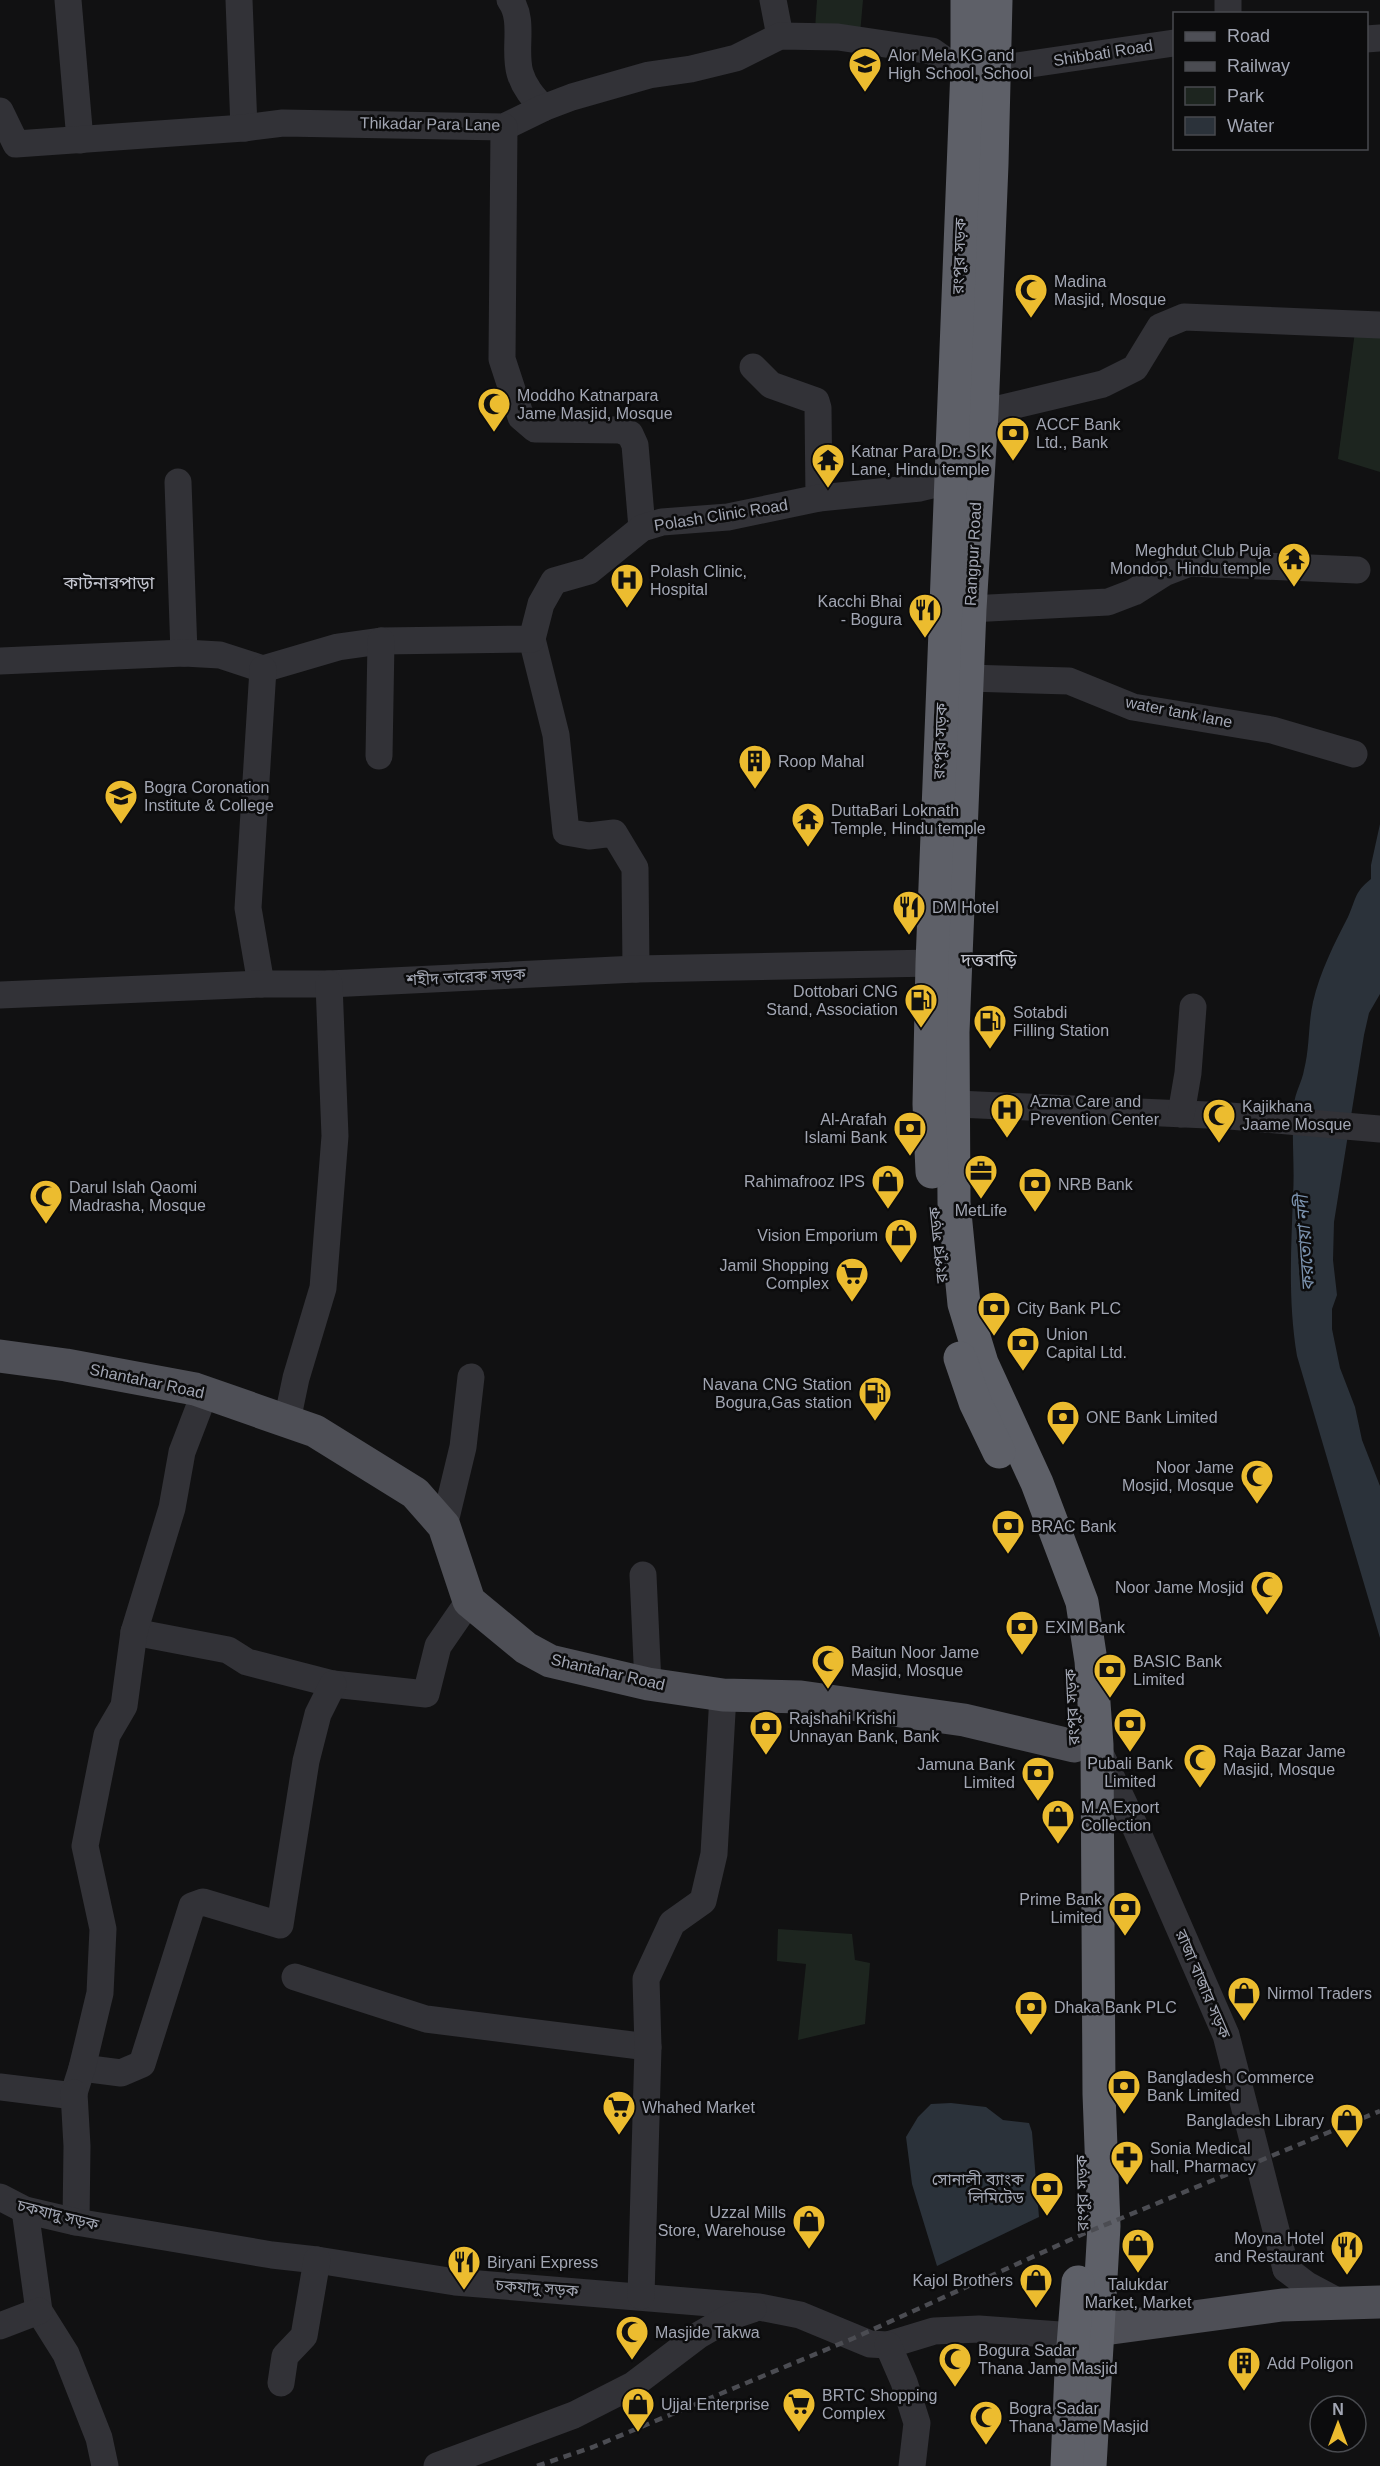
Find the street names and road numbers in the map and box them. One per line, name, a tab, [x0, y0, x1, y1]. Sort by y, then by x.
street label: Shibbati Road	[1052, 37, 1154, 69]
street label: Thikadar Para Lane	[360, 114, 501, 134]
street label: রংপুর সড়ক	[949, 217, 970, 295]
street label: Polash Clinic Road	[653, 496, 789, 534]
street label: Rangpur Road	[962, 502, 984, 606]
street label: water tank lane	[1123, 693, 1234, 731]
street label: রংপুর সড়ক	[930, 702, 951, 780]
street label: শহীদ তারেক সড়ক	[405, 964, 527, 989]
street label: রংপুর সড়ক	[925, 1205, 952, 1285]
street label: Shantahar Road	[88, 1361, 206, 1401]
street label: Shantahar Road	[549, 1651, 667, 1693]
street label: রংপুর সড়ক	[1061, 1667, 1084, 1747]
street label: রাজা বাজার সড়ক	[1172, 1926, 1234, 2042]
street label: রংপুর সড়ক	[1073, 2154, 1092, 2232]
street label: চকযাদু সড়ক	[15, 2196, 102, 2234]
street label: চকযাদু সড়ক	[494, 2277, 580, 2299]

